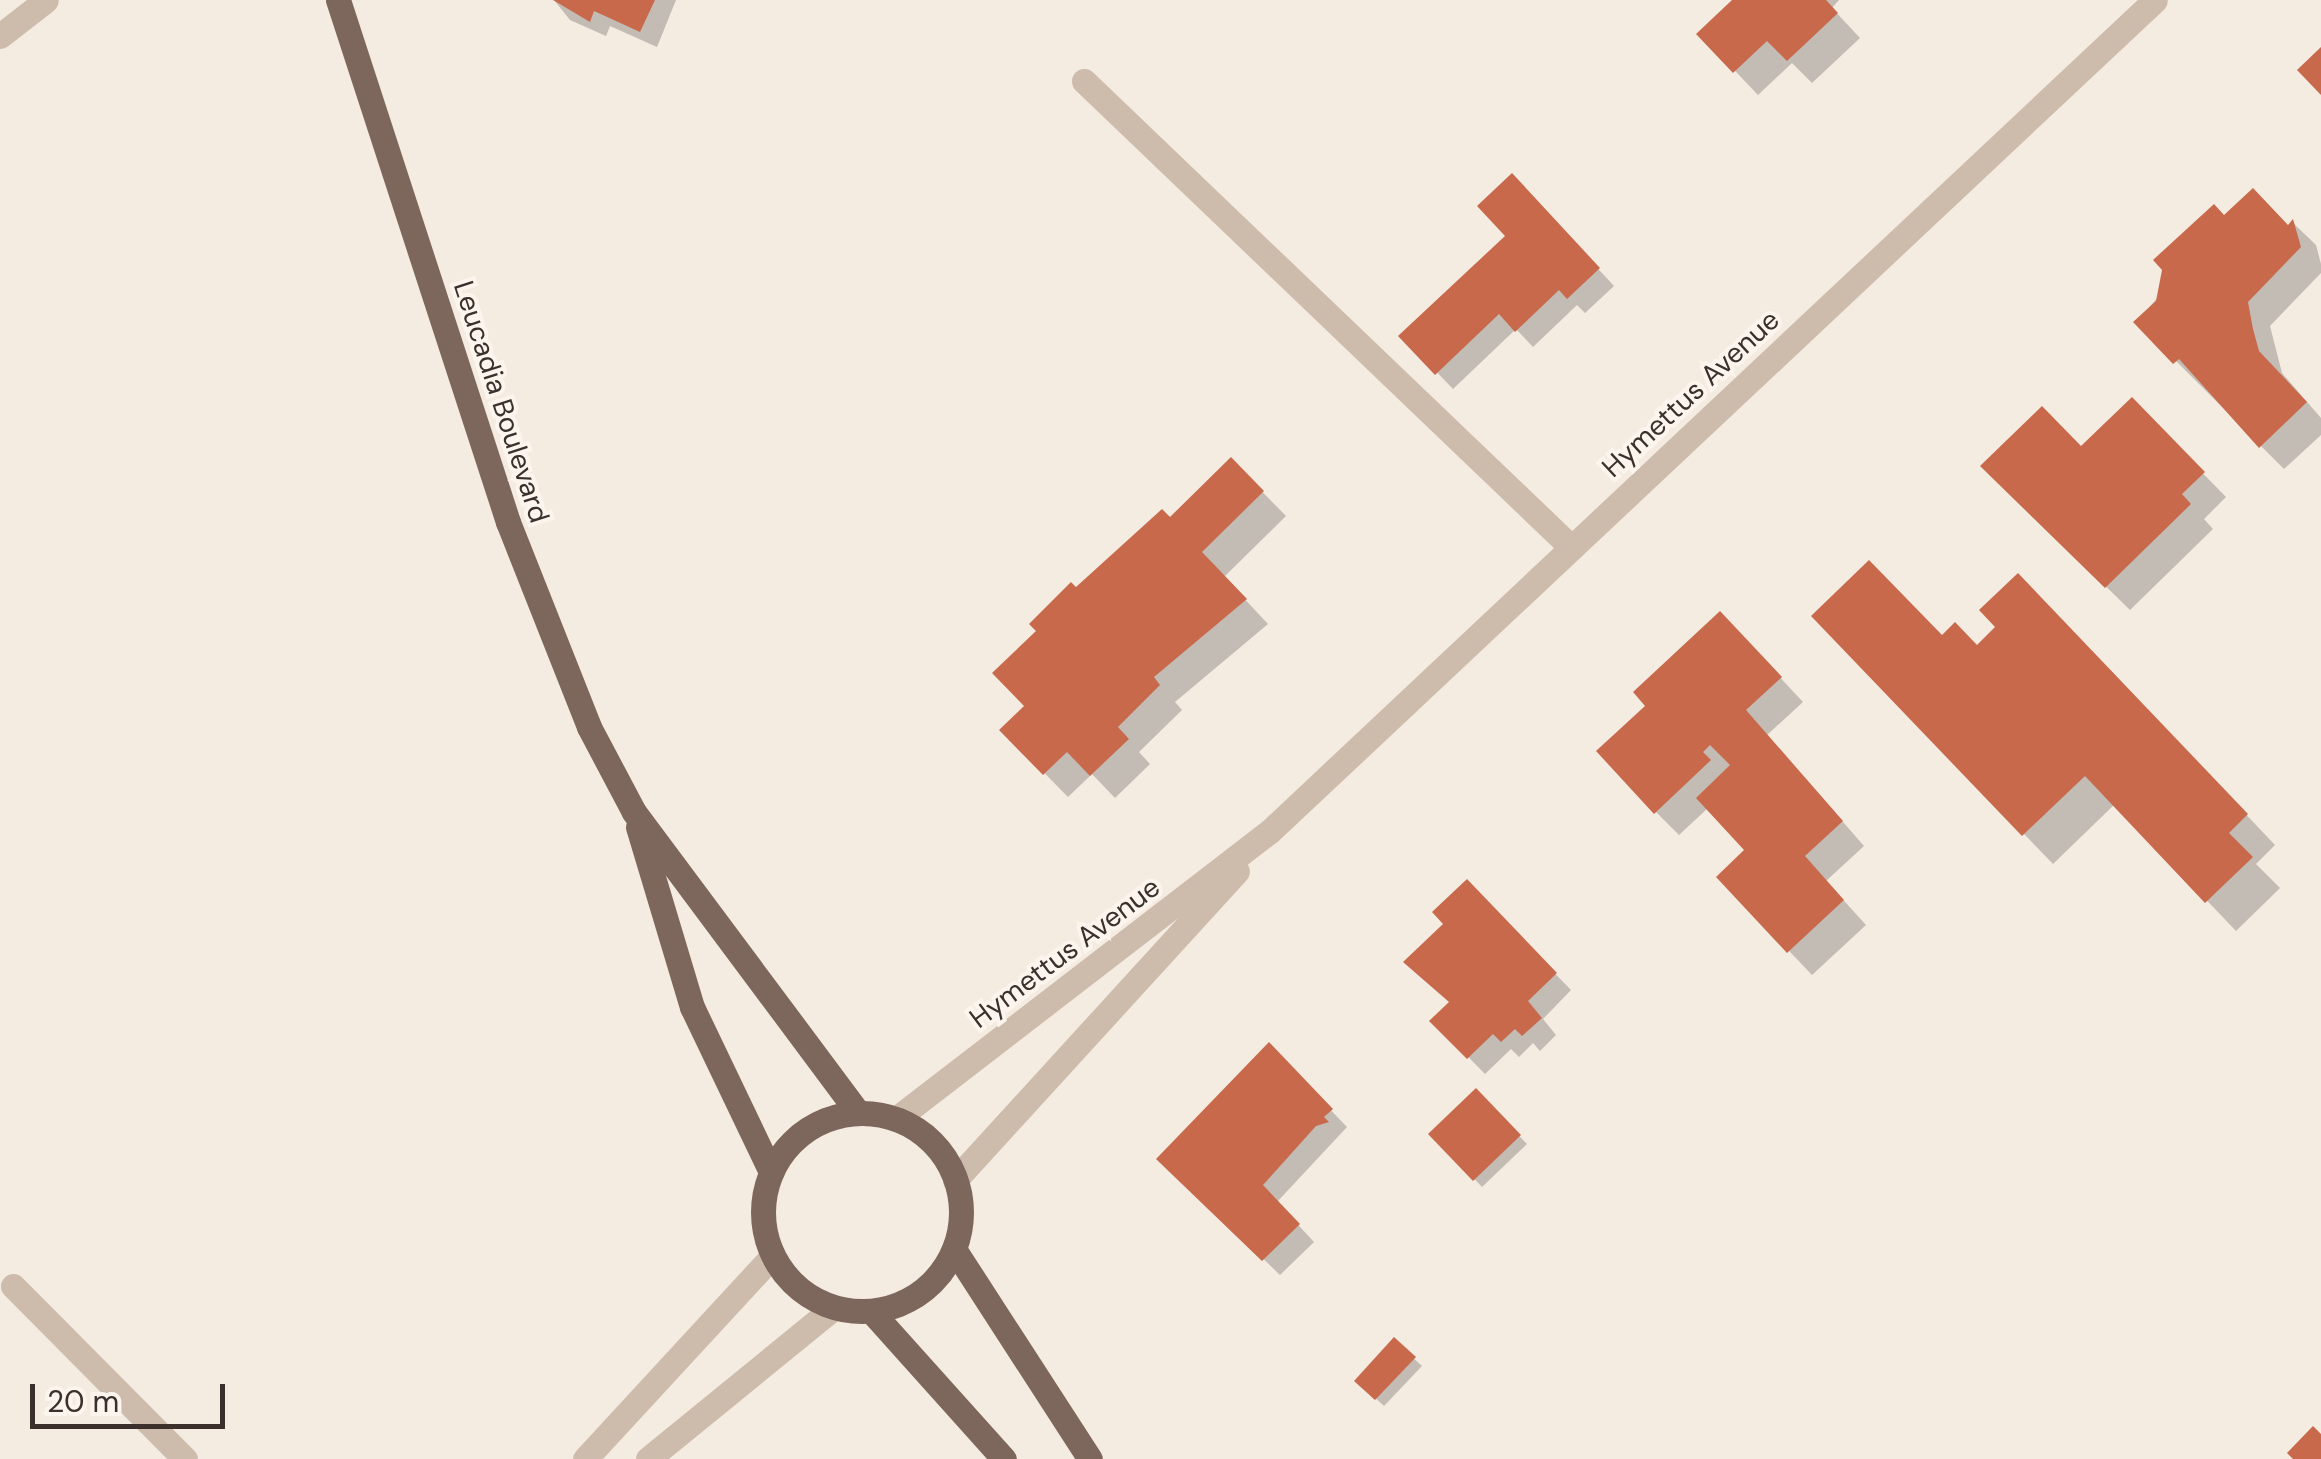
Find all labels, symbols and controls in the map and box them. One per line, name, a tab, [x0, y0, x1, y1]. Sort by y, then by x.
street label: Leucadia Boulevard	[446, 277, 556, 527]
street label: Hymettus Avenue	[1596, 303, 1786, 485]
street label: Hymettus Avenue	[963, 870, 1167, 1036]
scale bar	[35, 1364, 230, 1426]
text: 20 m	[47, 1382, 119, 1421]

